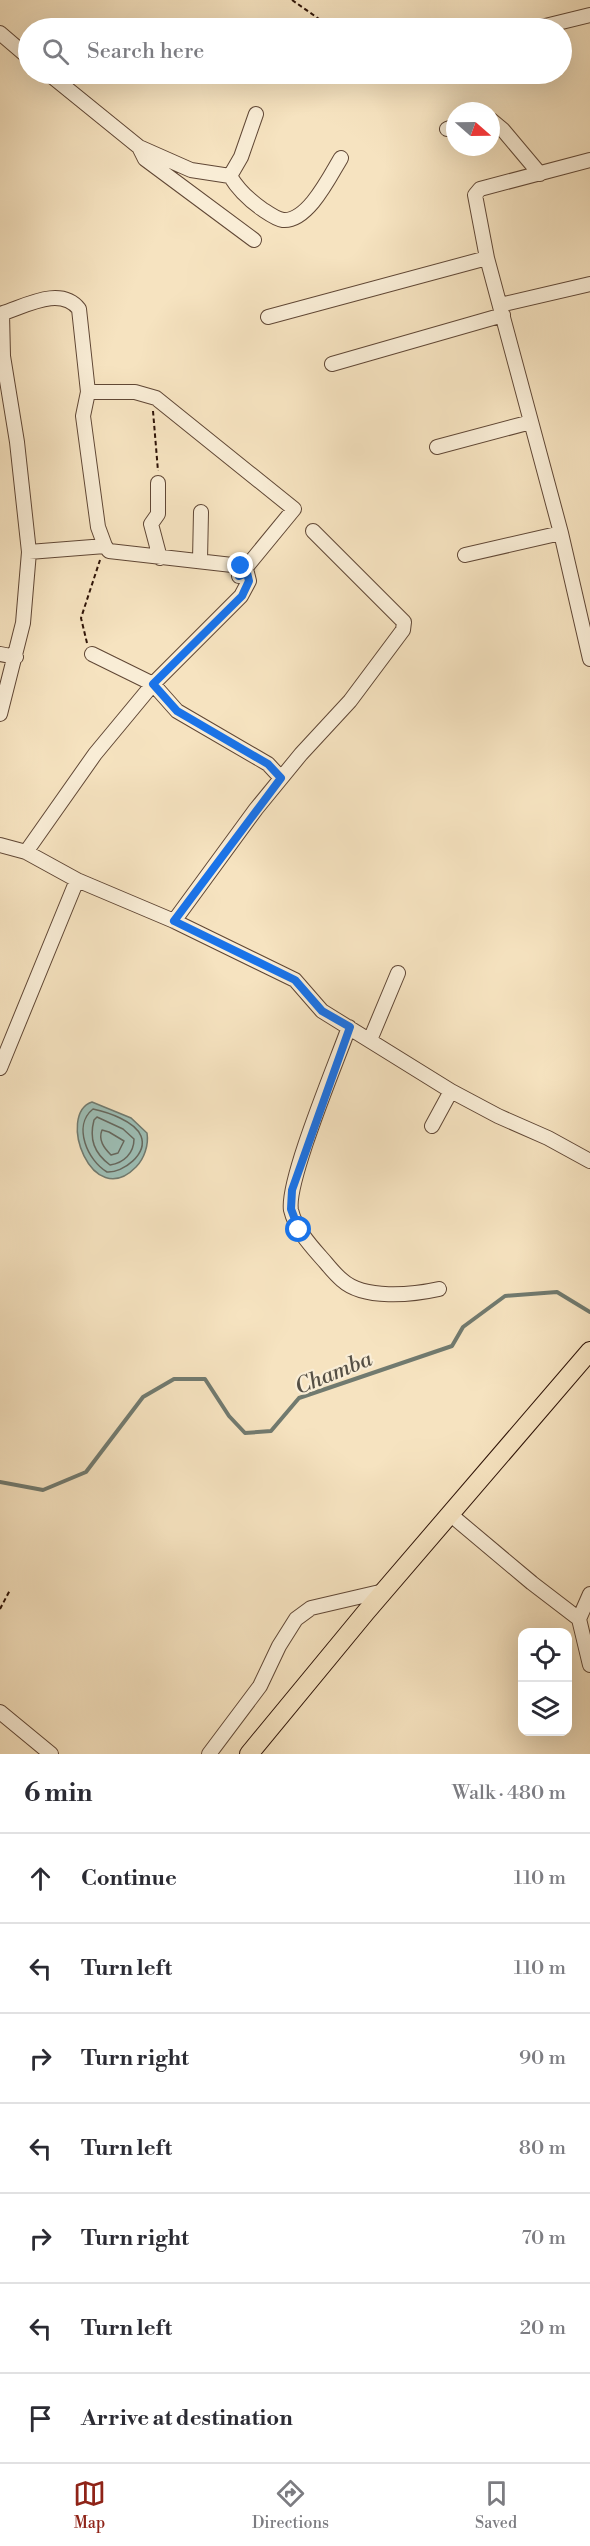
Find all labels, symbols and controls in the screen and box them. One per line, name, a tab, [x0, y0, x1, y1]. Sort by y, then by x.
search box	[18, 18, 572, 84]
icon: search	[39, 35, 72, 68]
text: Search here	[87, 38, 204, 65]
north arrow	[446, 102, 500, 156]
route end	[227, 552, 253, 578]
route start	[285, 1216, 311, 1242]
water label: Chamba	[291, 1345, 377, 1401]
map controls	[518, 1628, 572, 1736]
button: locate	[518, 1628, 572, 1682]
button: layers	[518, 1682, 572, 1736]
text: 6 min	[24, 1777, 92, 1809]
text: Walk · 480 m	[452, 1781, 566, 1806]
icon: ahead	[24, 1862, 57, 1895]
text: Continue	[81, 1865, 177, 1892]
text: 110 m	[514, 1866, 566, 1891]
icon: left	[24, 1952, 57, 1985]
text: Turn left	[81, 1955, 172, 1982]
text: 110 m	[514, 1956, 566, 1981]
icon: right	[24, 2042, 57, 2075]
text: Turn right	[81, 2045, 189, 2072]
text: 90 m	[519, 2046, 566, 2071]
icon: left	[24, 2132, 57, 2165]
text: Turn left	[81, 2135, 172, 2162]
text: 80 m	[519, 2136, 566, 2161]
icon: right	[24, 2222, 57, 2255]
text: Turn right	[81, 2225, 189, 2252]
text: 70 m	[522, 2226, 566, 2251]
icon: left	[24, 2312, 57, 2345]
text: Turn left	[81, 2315, 172, 2342]
text: 20 m	[520, 2316, 566, 2341]
icon: arrive	[24, 2402, 57, 2435]
text: Arrive at destination	[81, 2405, 293, 2432]
tab: Map	[73, 2477, 106, 2533]
tab: Directions	[252, 2477, 329, 2533]
tab: Saved	[475, 2477, 517, 2533]

